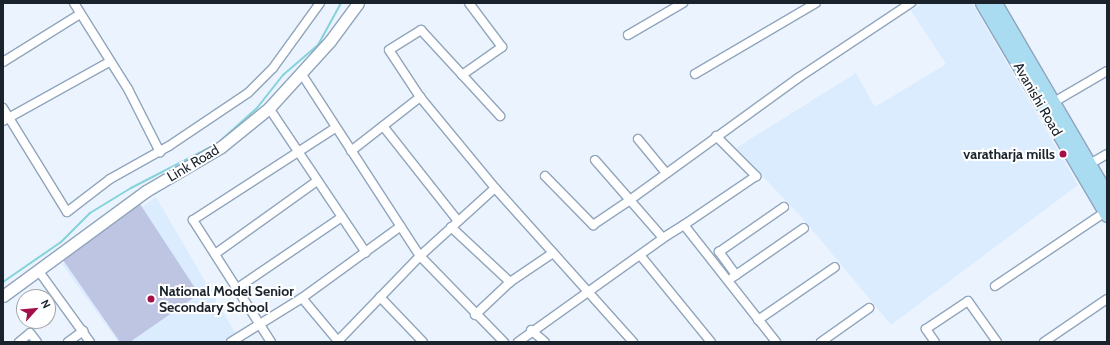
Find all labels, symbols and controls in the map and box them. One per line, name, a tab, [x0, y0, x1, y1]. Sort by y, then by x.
street label: Avanishi Road	[1010, 59, 1066, 139]
street label: Link Road	[164, 141, 222, 185]
place label: varatharja mills	[963, 146, 1055, 162]
marker: varatharja mills	[1058, 149, 1068, 159]
place label: National Model Senior Secondary School	[159, 283, 294, 316]
north arrow	[16, 289, 56, 329]
marker: National Model Senior Secondary School	[146, 294, 156, 304]
text: N	[38, 297, 54, 311]

